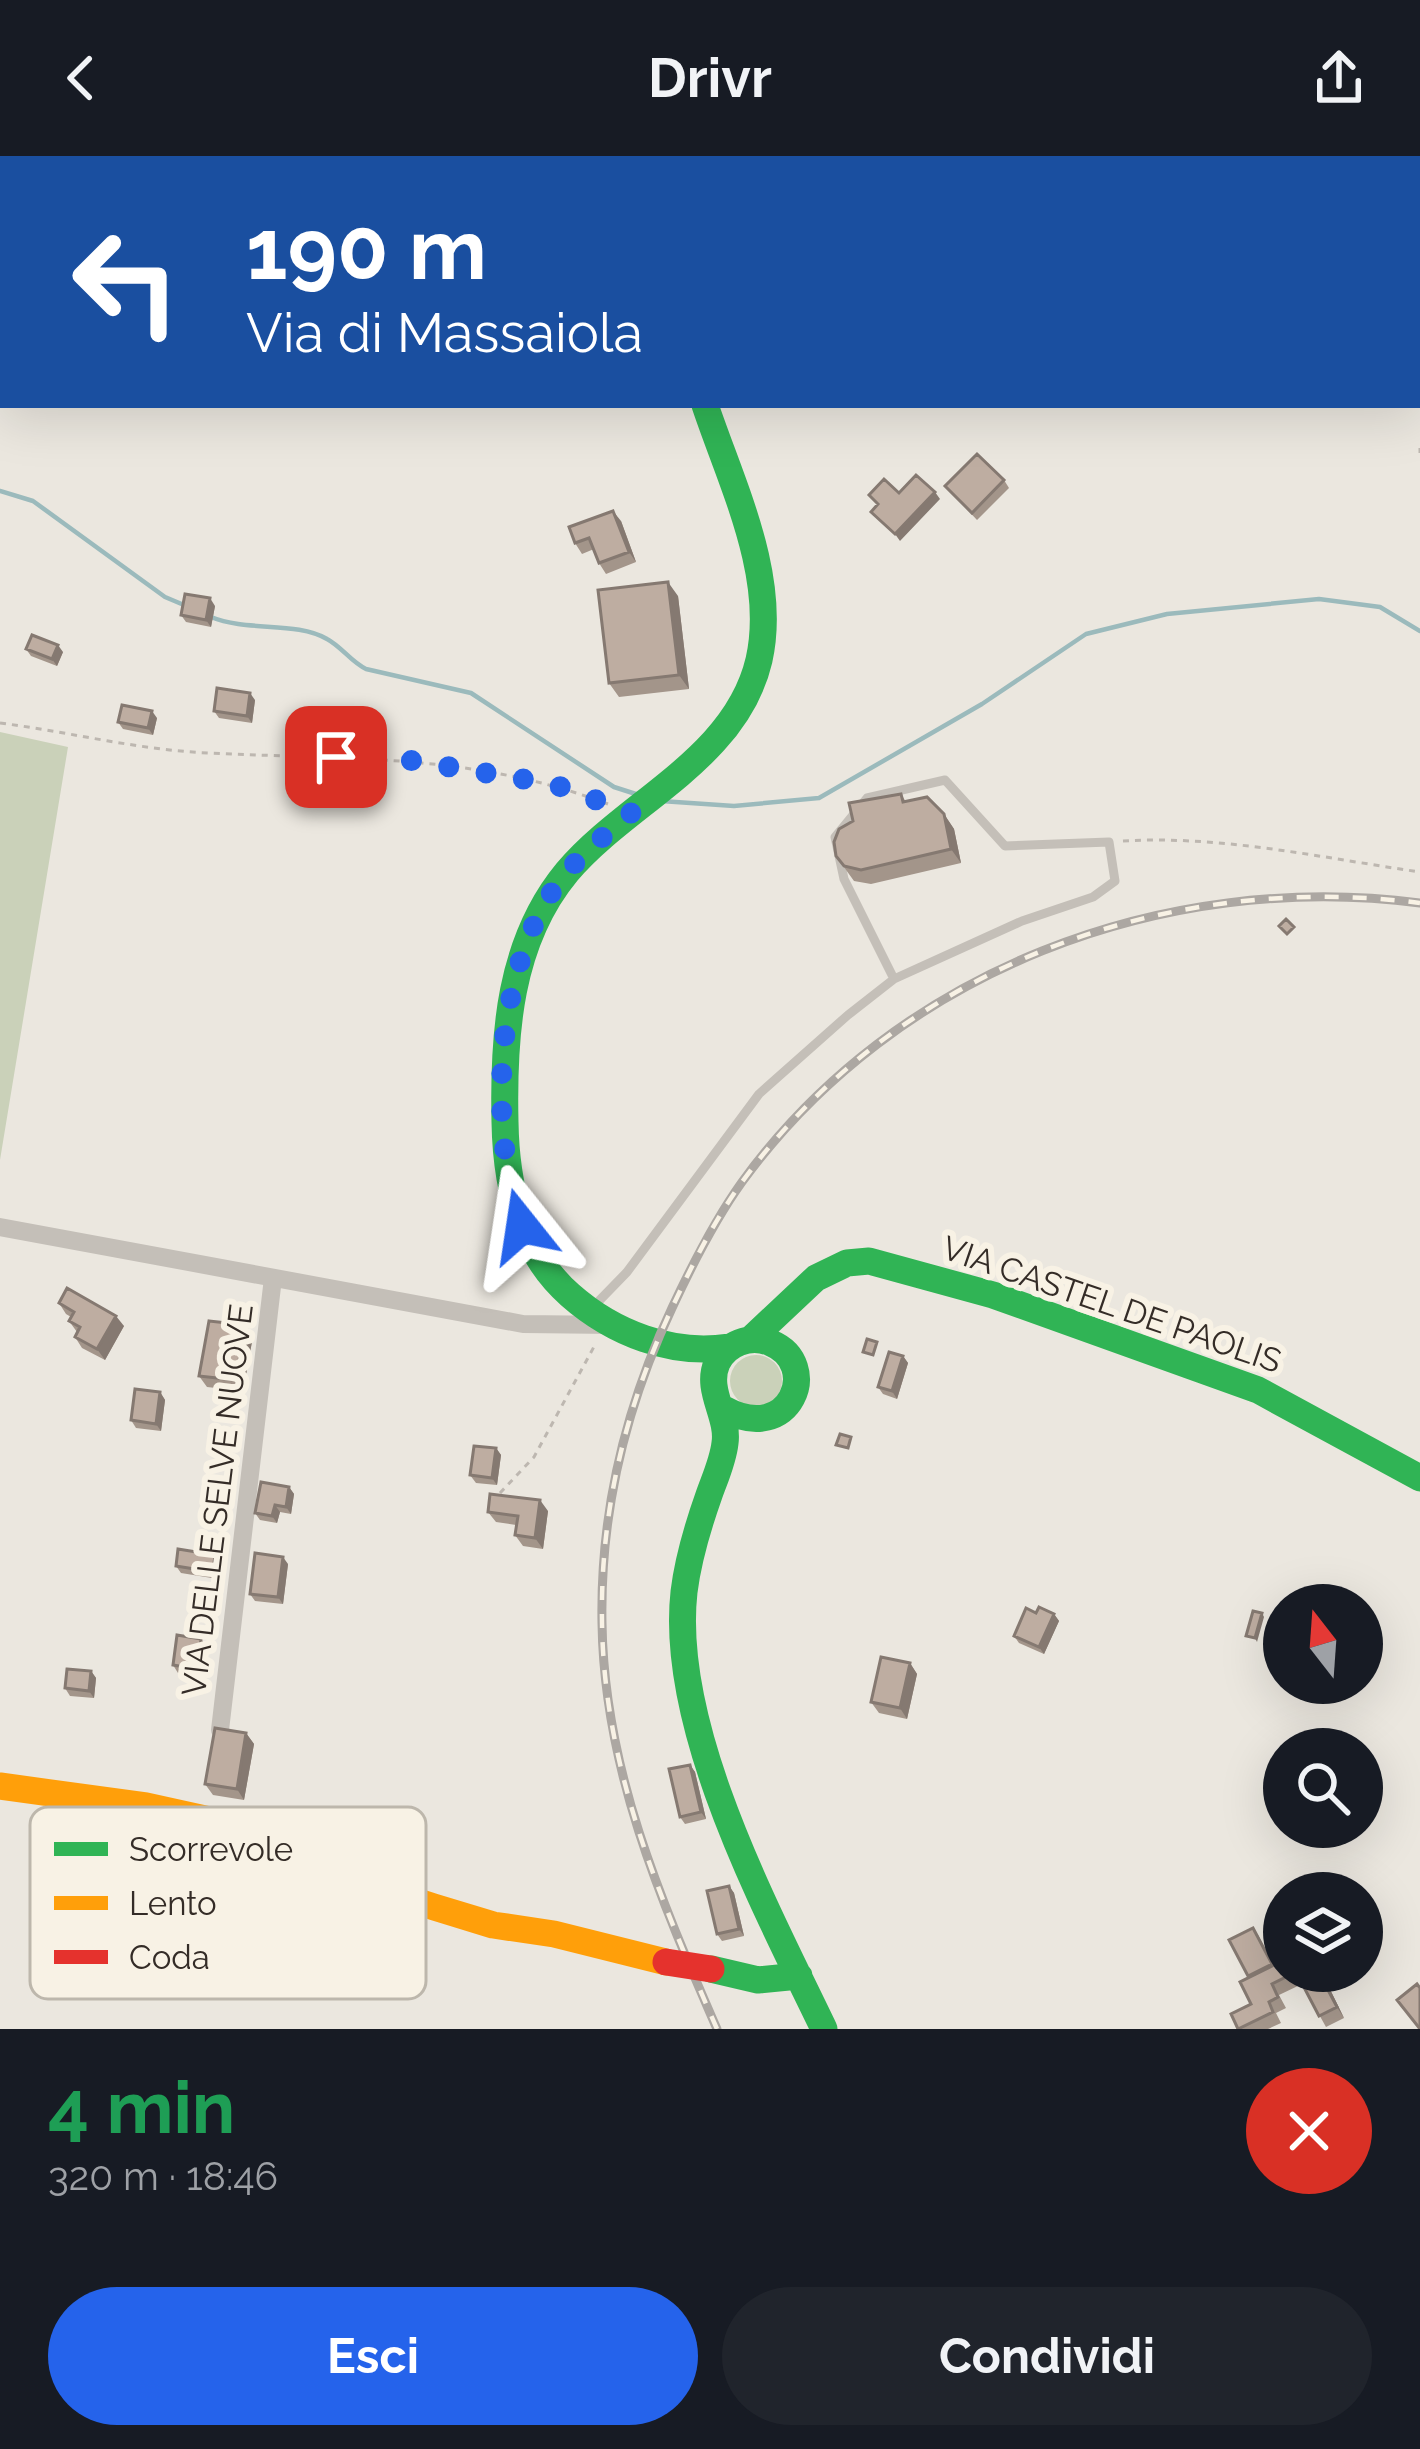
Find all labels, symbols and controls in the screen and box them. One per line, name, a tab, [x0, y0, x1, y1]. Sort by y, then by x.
icon: back	[48, 45, 114, 111]
icon: share	[1306, 45, 1372, 111]
text: Drivr	[648, 46, 772, 110]
text: 190 m	[246, 200, 487, 299]
icon: left	[48, 204, 204, 360]
text: Via di Massaiola	[246, 301, 643, 365]
pin	[285, 706, 387, 808]
icon: arrive	[303, 724, 369, 790]
position arrow	[459, 1163, 585, 1289]
street label: VIA CASTEL DE PAOLIS	[937, 1228, 1287, 1381]
street label: VIA DELLE SELVE NUOVE	[174, 1302, 261, 1698]
north arrow	[1263, 1584, 1383, 1704]
map controls	[1263, 1584, 1383, 1992]
button: search	[1263, 1728, 1383, 1848]
legend	[30, 1807, 426, 1999]
text: Scorrevole	[129, 1830, 293, 1869]
button: layers	[1263, 1872, 1383, 1992]
text: Lento	[129, 1884, 217, 1923]
text: Coda	[129, 1938, 210, 1977]
text: 4 min	[48, 2065, 235, 2150]
button: close	[1246, 2068, 1372, 2194]
text: 320 m · 18:46	[48, 2153, 278, 2199]
button: Esci	[48, 2287, 698, 2425]
button: Condividi	[722, 2287, 1372, 2425]

